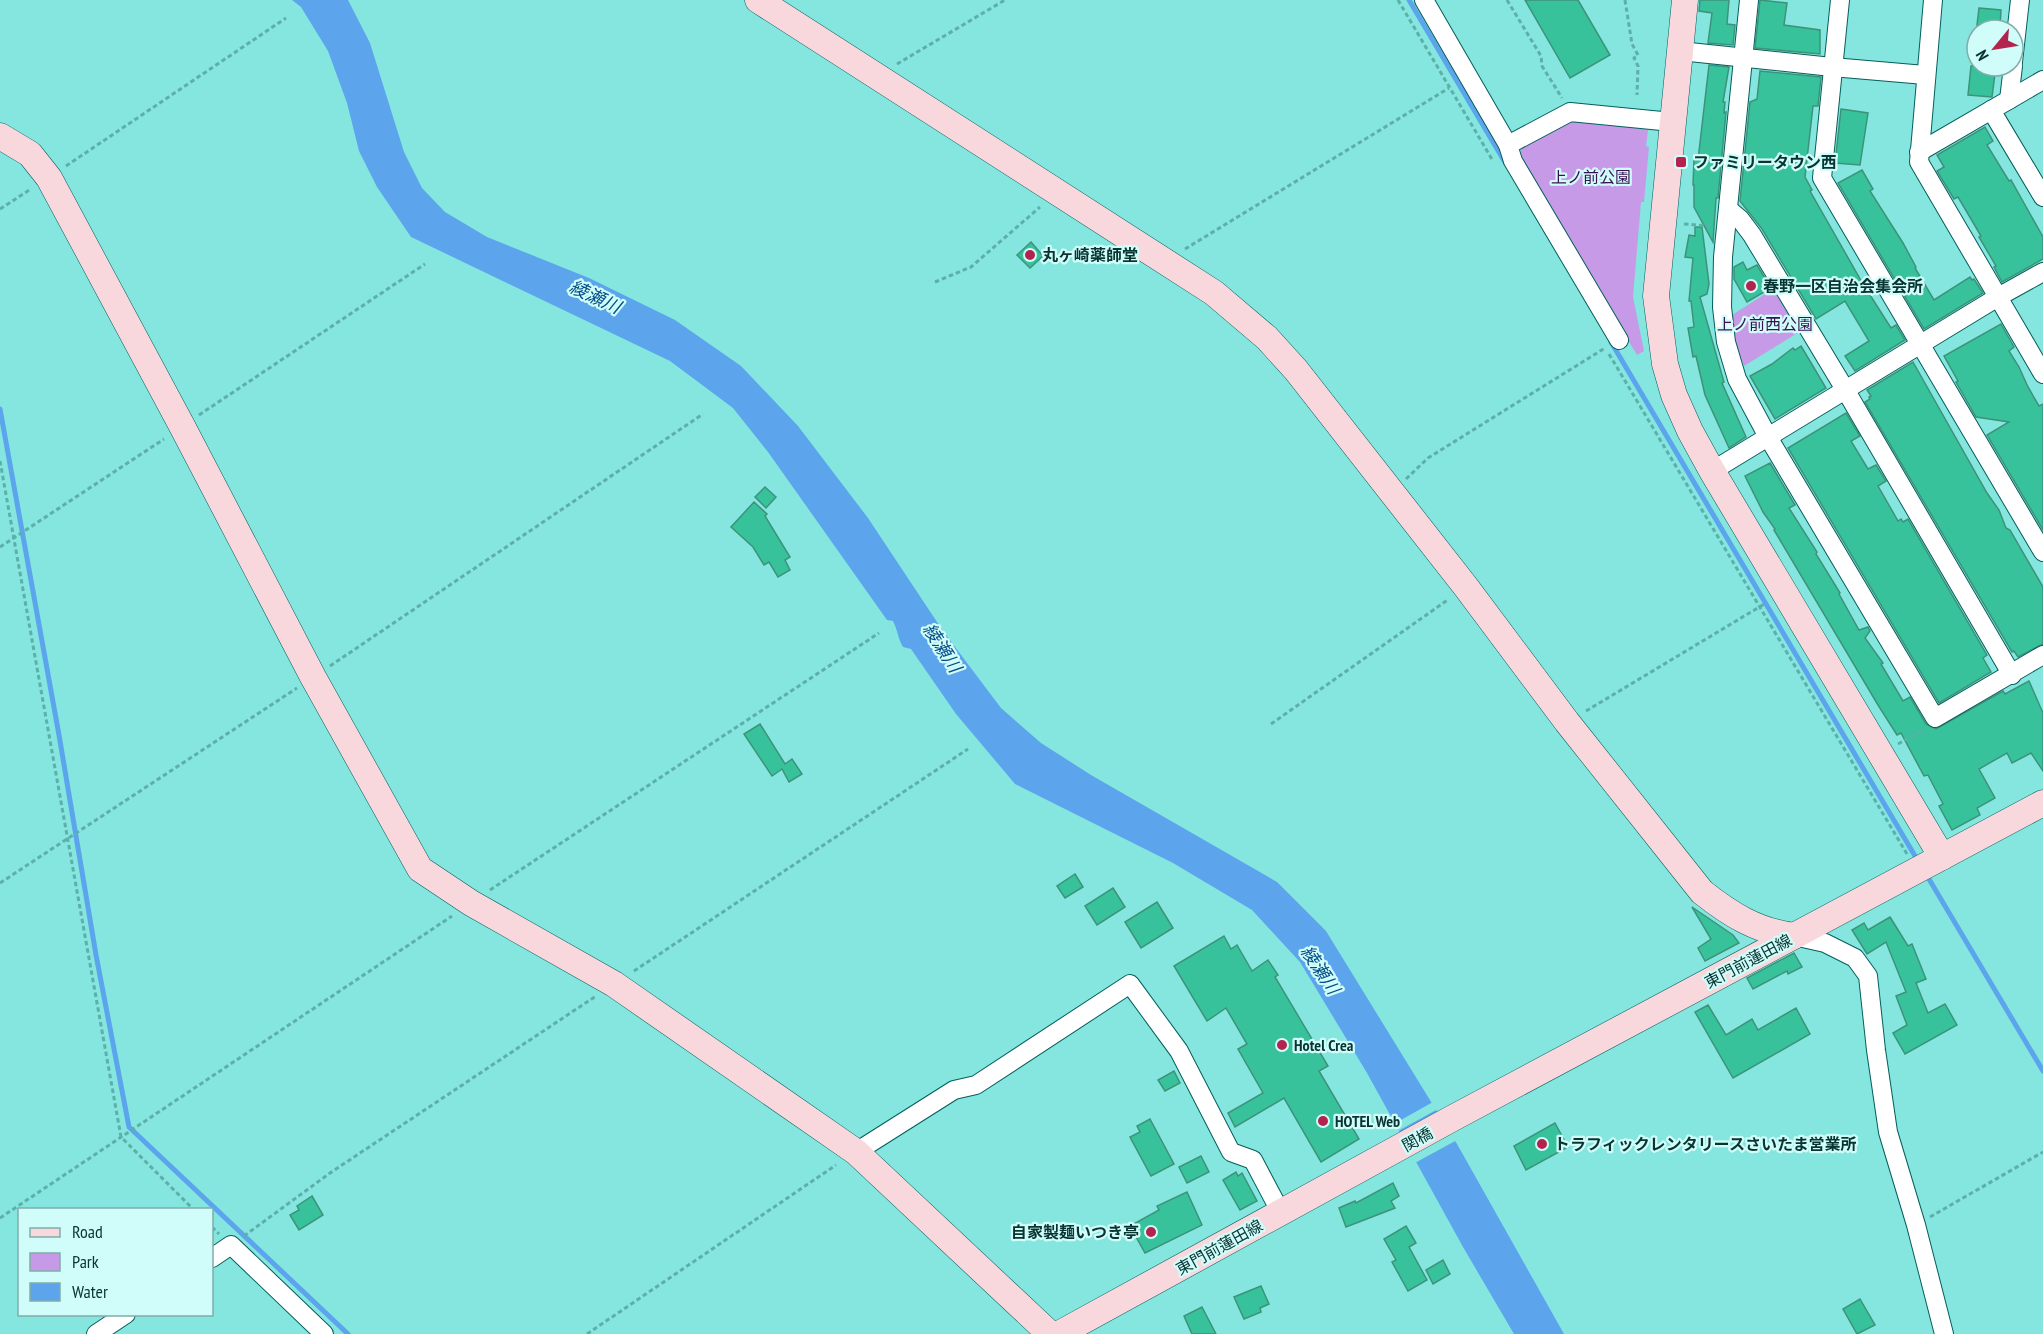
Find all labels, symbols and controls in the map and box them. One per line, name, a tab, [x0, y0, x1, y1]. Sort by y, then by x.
north arrow	[1965, 18, 2025, 78]
text: N	[1971, 47, 1993, 64]
place label: ファミリータウン西	[1693, 152, 1837, 172]
marker: ファミリータウン西	[1674, 155, 1688, 169]
park label: 上ノ前公園	[1551, 167, 1631, 187]
place label: 丸ヶ崎薬師堂	[1042, 245, 1138, 265]
marker: 丸ヶ崎薬師堂	[1023, 248, 1037, 262]
water label: 綾瀬川	[566, 275, 626, 319]
place label: 春野一区自治会集会所	[1763, 276, 1923, 296]
marker: 春野一区自治会集会所	[1744, 279, 1758, 293]
park label: 上ノ前西公園	[1717, 314, 1813, 334]
water label: 綾瀬川	[918, 619, 968, 678]
street label: 東門前蓮田線	[1701, 930, 1795, 992]
water label: 綾瀬川	[1296, 941, 1346, 1000]
place label: Hotel Crea	[1294, 1035, 1354, 1055]
marker: Hotel Crea	[1275, 1038, 1289, 1052]
place label: HOTEL Web	[1335, 1111, 1400, 1131]
marker: HOTEL Web	[1316, 1114, 1330, 1128]
street label: 関橋	[1398, 1122, 1436, 1156]
place label: トラフィックレンタリースさいたま営業所	[1554, 1134, 1856, 1154]
marker: トラフィックレンタリースさいたま営業所	[1535, 1137, 1549, 1151]
legend	[18, 1208, 213, 1316]
street label: 東門前蓮田線	[1172, 1215, 1266, 1279]
text: Road	[72, 1220, 103, 1243]
place label: 自家製麺いつき亭	[1011, 1222, 1139, 1242]
marker: 自家製麺いつき亭	[1144, 1225, 1158, 1239]
text: Park	[72, 1250, 99, 1273]
text: Water	[72, 1280, 108, 1303]

